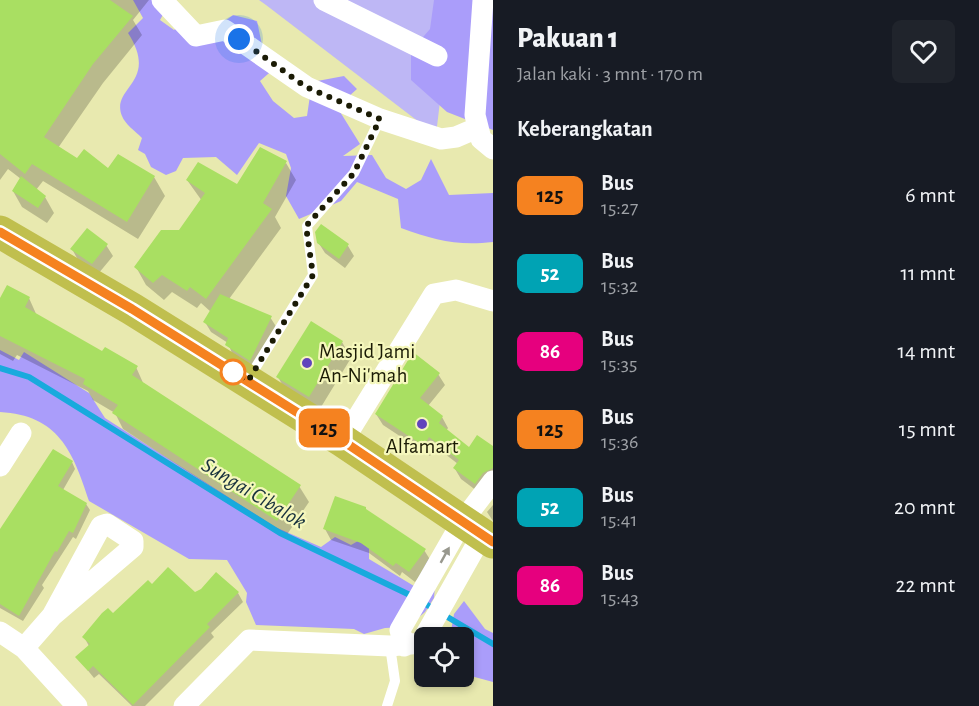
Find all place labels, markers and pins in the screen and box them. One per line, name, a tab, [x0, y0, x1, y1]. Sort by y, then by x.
place label: Masjid Jami An-Ni'mah	[319, 341, 415, 386]
marker: Masjid Jami An-Ni'mah	[300, 356, 314, 370]
unlabelled marker	[220, 359, 246, 385]
marker: Alfamart	[415, 417, 429, 431]
place label: Alfamart	[386, 436, 459, 457]

